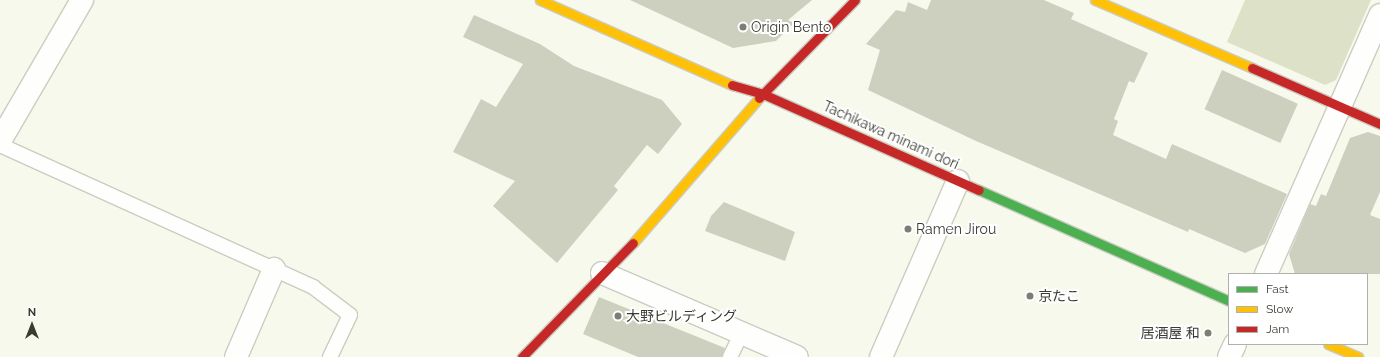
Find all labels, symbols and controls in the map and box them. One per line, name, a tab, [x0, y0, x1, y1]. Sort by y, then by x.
place label: Origin Bento	[751, 19, 831, 35]
marker: Origin Bento	[738, 22, 748, 32]
street label: Tachikawa minami dori	[820, 97, 962, 173]
place label: Ramen Jirou	[916, 221, 997, 237]
marker: Ramen Jirou	[903, 224, 913, 234]
legend	[1228, 273, 1368, 345]
text: Fast	[1266, 282, 1289, 296]
place label: 京たこ	[1038, 288, 1080, 304]
marker: 京たこ	[1025, 291, 1035, 301]
text: Slow	[1266, 302, 1293, 316]
north arrow	[12, 305, 52, 345]
text: N	[28, 306, 36, 319]
place label: 大野ビルディング	[626, 308, 738, 324]
marker: 大野ビルディング	[613, 311, 623, 321]
text: Jam	[1266, 322, 1289, 336]
place label: 居酒屋 和	[1140, 325, 1200, 341]
marker: 居酒屋 和	[1203, 328, 1213, 338]

